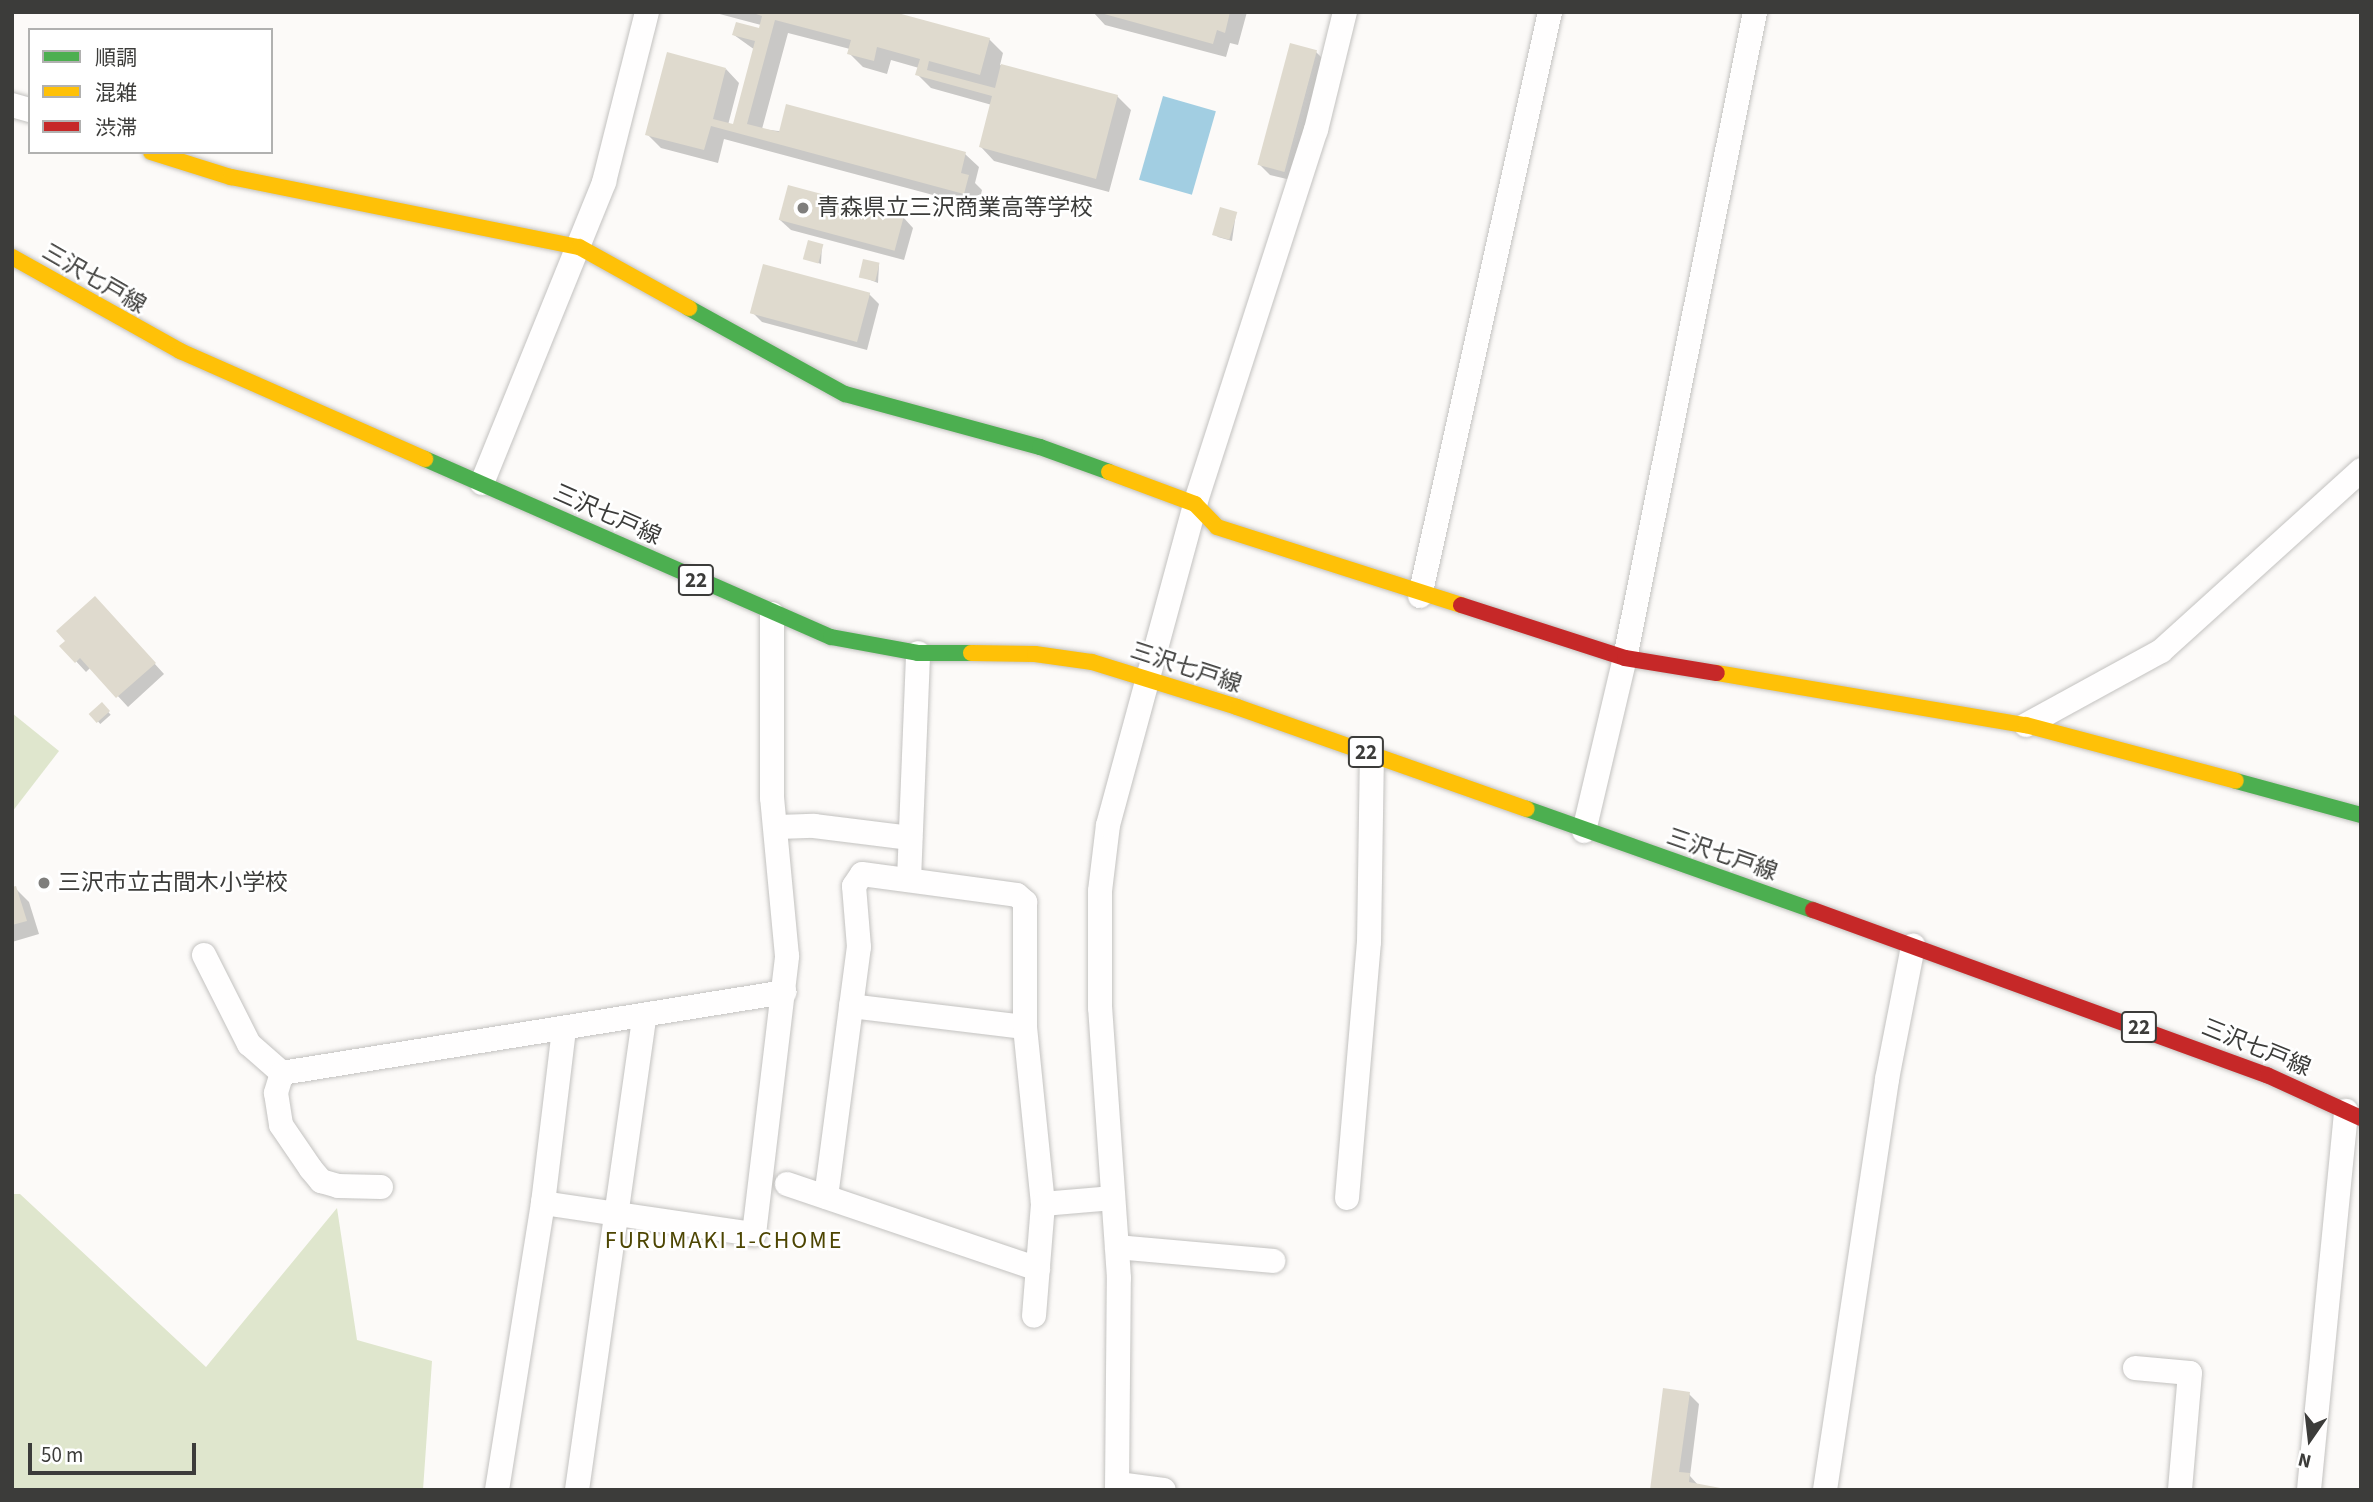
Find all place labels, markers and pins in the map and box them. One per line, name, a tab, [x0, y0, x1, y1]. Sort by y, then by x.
place label: 青森県立三沢商業高等学校	[817, 194, 1093, 222]
marker: 青森県立三沢商業高等学校	[795, 200, 811, 216]
place label: 三沢市立古間木小学校	[58, 869, 288, 897]
marker: 三沢市立古間木小学校	[36, 875, 52, 891]

